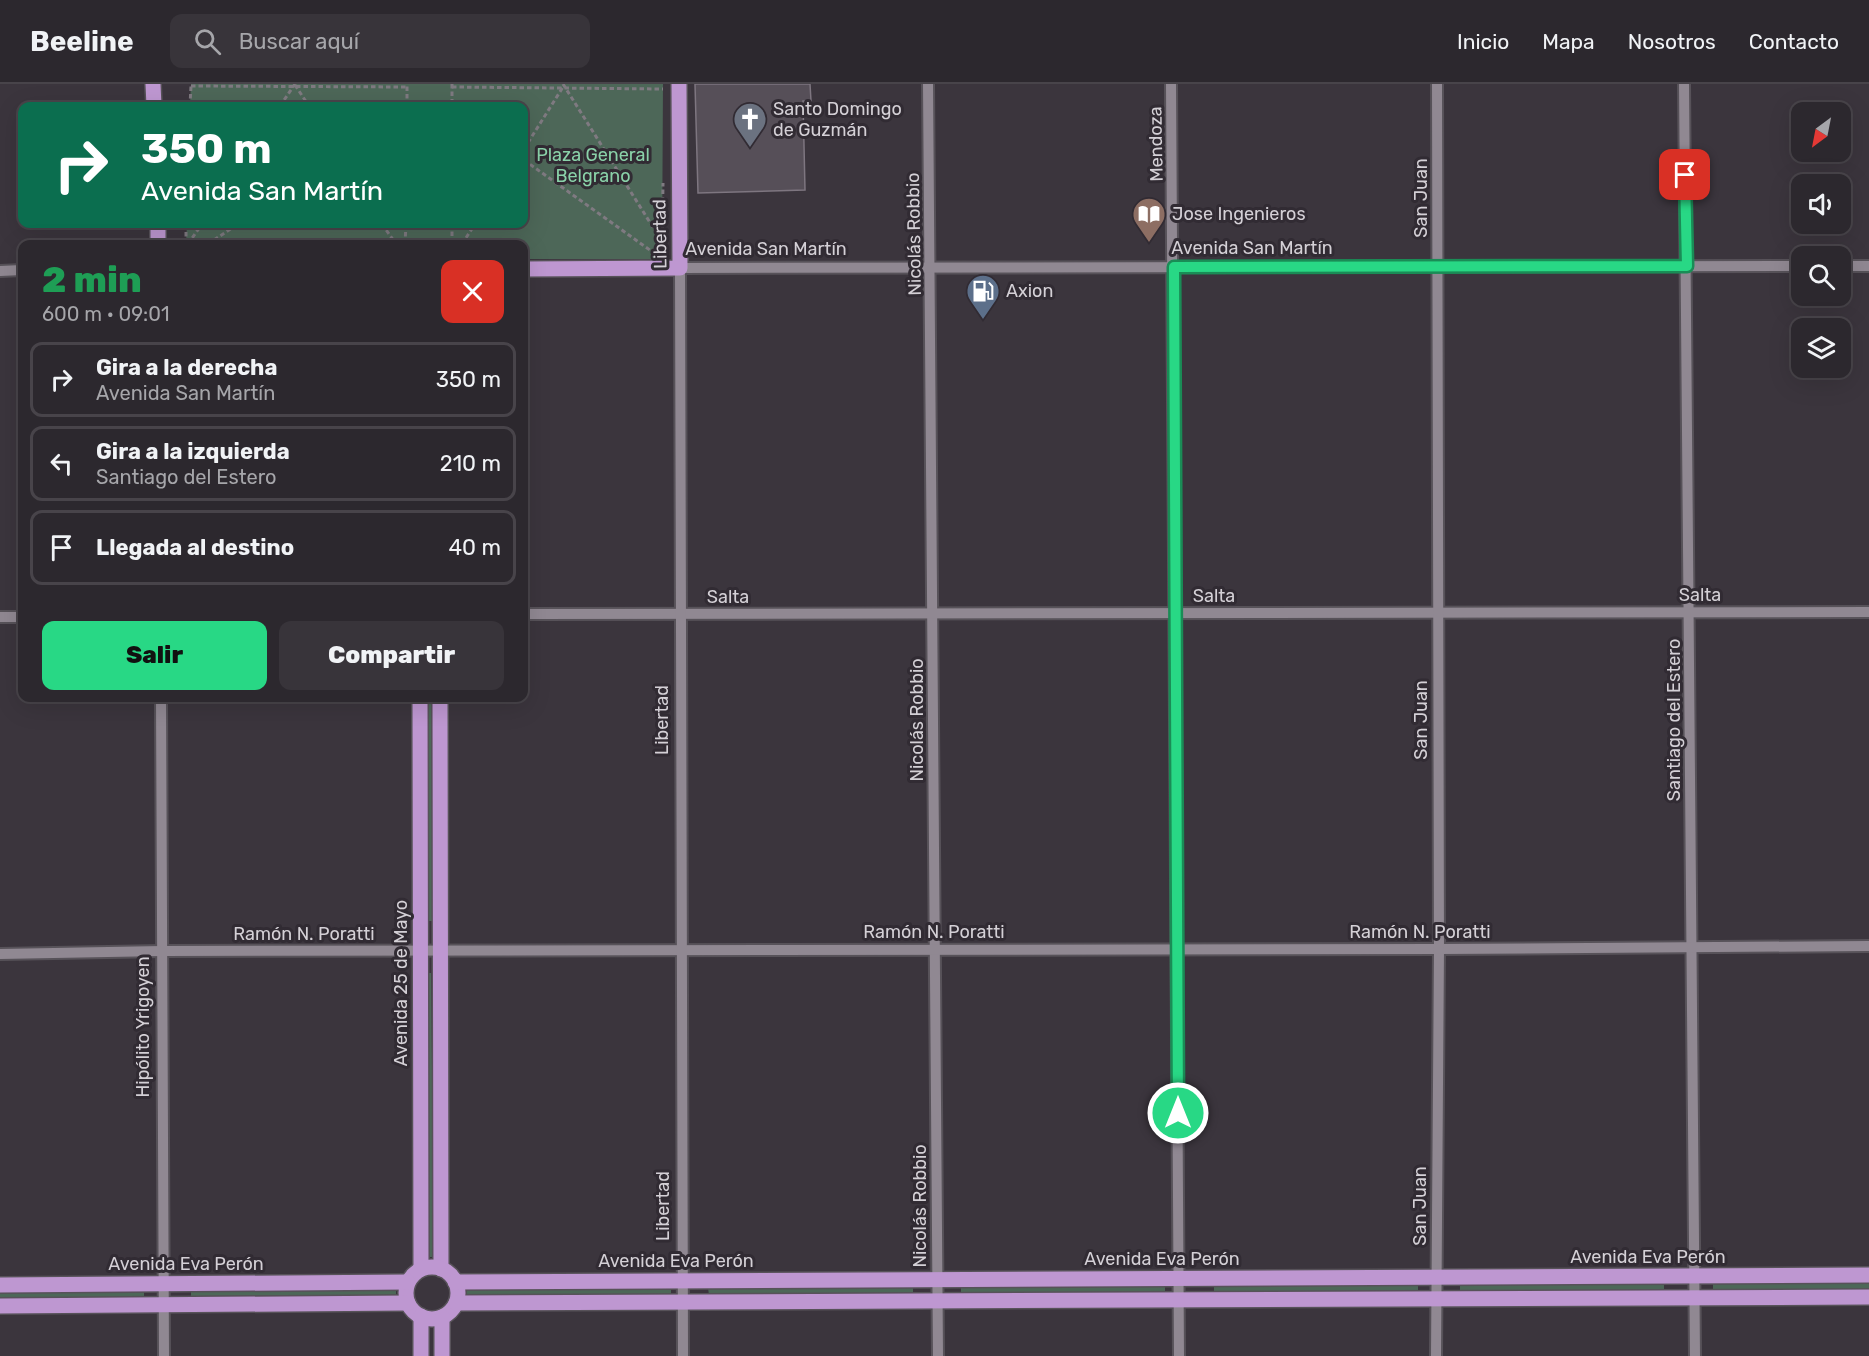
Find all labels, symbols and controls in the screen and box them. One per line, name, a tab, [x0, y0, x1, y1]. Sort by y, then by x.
search box	[170, 14, 590, 68]
text: Beeline	[30, 25, 134, 58]
icon: search	[191, 25, 224, 58]
text: Buscar aquí	[239, 28, 359, 55]
text: Inicio	[1457, 29, 1509, 54]
text: Mapa	[1542, 29, 1595, 54]
text: Nosotros	[1628, 29, 1716, 54]
text: Contacto	[1749, 29, 1839, 54]
place label: Santo Domingo de Guzmán	[773, 98, 902, 141]
church icon: Santo Domingo de Guzmán	[732, 101, 768, 148]
north arrow	[1791, 102, 1851, 162]
map controls	[1791, 102, 1851, 378]
street label: Mendoza	[1144, 106, 1168, 182]
text: 350 m	[141, 124, 272, 174]
icon: right	[42, 126, 120, 204]
park label: Plaza General Belgrano	[536, 144, 650, 187]
pin	[1659, 149, 1710, 200]
street label: San Juan	[1410, 158, 1432, 238]
icon: arrive	[1668, 158, 1701, 191]
street label: Nicolás Robbio	[902, 172, 926, 296]
button: sound	[1791, 174, 1851, 234]
text: Avenida San Martín	[141, 175, 383, 207]
library icon: Jose Ingenieros	[1131, 196, 1167, 243]
street label: Libertad	[648, 199, 672, 269]
place label: Jose Ingenieros	[1172, 203, 1306, 225]
street label: Avenida San Martín	[1171, 237, 1333, 259]
street label: Avenida San Martín	[685, 238, 847, 260]
button: search	[1791, 246, 1851, 306]
text: 2 min	[42, 258, 142, 301]
button: close	[441, 260, 504, 323]
fuel station icon: Axion	[965, 273, 1001, 320]
place label: Axion	[1006, 280, 1053, 302]
text: 600 m · 09:01	[42, 302, 169, 326]
button: layers	[1791, 318, 1851, 378]
text: Gira a la derecha	[96, 354, 277, 381]
icon: right	[45, 363, 78, 396]
text: 350 m	[436, 366, 501, 393]
text: Avenida San Martín	[96, 381, 275, 405]
text: Gira a la izquierda	[96, 438, 290, 465]
icon: left	[45, 447, 78, 480]
text: 210 m	[440, 450, 501, 477]
text: Santiago del Estero	[96, 465, 277, 489]
icon: arrive	[45, 531, 78, 564]
text: Llegada al destino	[96, 534, 294, 561]
text: 40 m	[448, 534, 501, 561]
street label: Salta	[1679, 584, 1721, 606]
street label: Salta	[1193, 585, 1235, 607]
street label: Salta	[707, 586, 749, 608]
button: Salir	[42, 621, 267, 690]
button: Compartir	[279, 621, 504, 690]
street label: Santiago del Estero	[1663, 639, 1685, 801]
street label: Nicolás Robbio	[906, 658, 928, 782]
street label: San Juan	[1410, 680, 1432, 760]
street label: Libertad	[651, 685, 673, 755]
street label: Avenida 25 de Mayo	[390, 900, 412, 1066]
street label: Ramón N. Poratti	[863, 921, 1005, 943]
street label: Ramón N. Poratti	[1349, 921, 1491, 943]
street label: Ramón N. Poratti	[233, 923, 375, 945]
street label: Hipólito Yrigoyen	[132, 956, 154, 1098]
position arrow	[1146, 1081, 1210, 1145]
street label: Nicolás Robbio	[909, 1144, 931, 1268]
street label: San Juan	[1409, 1166, 1431, 1246]
street label: Libertad	[652, 1171, 674, 1241]
street label: Avenida Eva Perón	[1570, 1246, 1726, 1268]
street label: Avenida Eva Perón	[1084, 1248, 1240, 1270]
street label: Avenida Eva Perón	[598, 1250, 754, 1272]
street label: Avenida Eva Perón	[108, 1253, 264, 1275]

